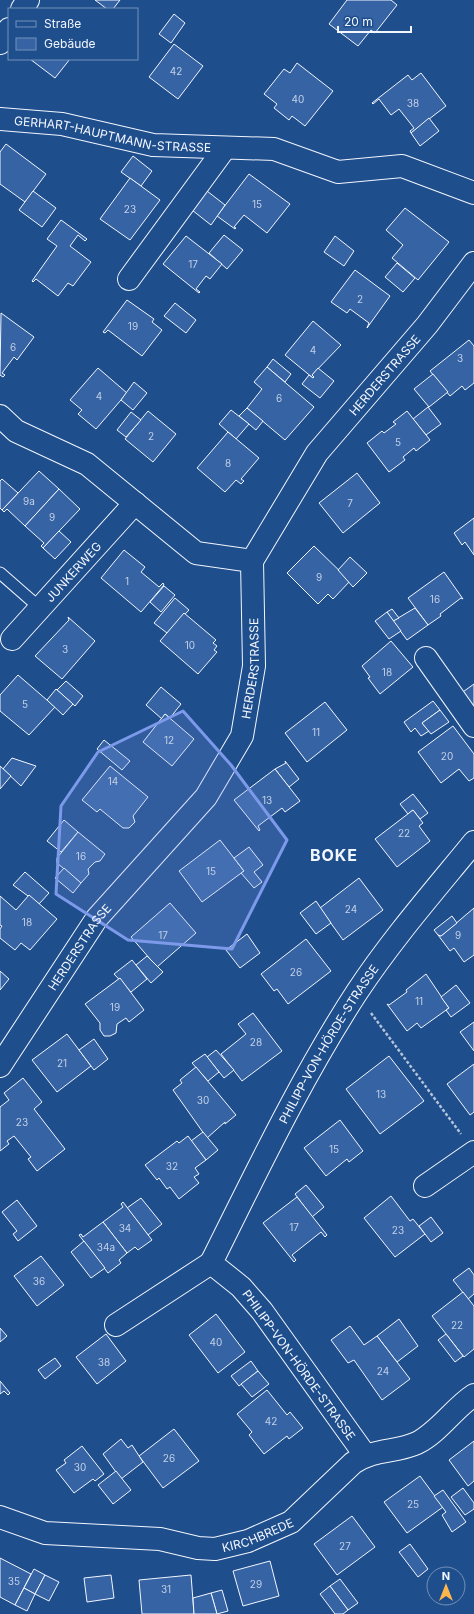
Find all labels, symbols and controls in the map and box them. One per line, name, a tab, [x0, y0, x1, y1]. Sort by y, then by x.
legend	[8, 8, 138, 60]
scale bar	[338, 8, 411, 34]
text: 20 m	[344, 14, 373, 29]
text: Straße	[44, 16, 81, 31]
text: Gebäude	[44, 36, 96, 51]
house number: 42	[170, 65, 182, 77]
house number: 40	[292, 93, 304, 105]
house number: 38	[407, 97, 419, 109]
street label: GERHART-HAUPTMANN-STRASSE	[14, 113, 211, 154]
house number: 15	[252, 198, 262, 210]
house number: 23	[124, 203, 136, 215]
house number: 17	[188, 258, 198, 270]
house number: 2	[357, 293, 363, 305]
house number: 19	[128, 320, 138, 332]
street label: HERDERSTRASSE	[346, 331, 423, 418]
house number: 6	[10, 341, 16, 353]
house number: 4	[310, 344, 316, 356]
house number: 3	[457, 352, 463, 364]
house number: 4	[96, 390, 102, 402]
house number: 6	[276, 392, 282, 404]
house number: 2	[148, 430, 154, 442]
house number: 5	[395, 436, 401, 448]
house number: 8	[225, 457, 231, 469]
house number: 9a	[23, 495, 35, 507]
house number: 7	[347, 497, 353, 509]
house number: 9	[49, 511, 55, 523]
street label: JUNKERWEG	[42, 538, 104, 605]
house number: 9	[316, 571, 322, 583]
house number: 1	[125, 575, 129, 587]
house number: 16	[430, 593, 440, 605]
street label: HERDERSTRASSE	[238, 618, 262, 720]
house number: 10	[185, 639, 195, 651]
house number: 3	[62, 643, 68, 655]
house number: 18	[382, 666, 392, 678]
house number: 5	[22, 698, 28, 710]
house number: 11	[312, 726, 320, 738]
house number: 12	[164, 734, 174, 746]
house number: 20	[441, 750, 453, 762]
house number: 14	[108, 775, 118, 787]
house number: 13	[262, 794, 272, 806]
house number: 22	[398, 827, 410, 839]
district label: BOKE	[310, 845, 358, 865]
house number: 16	[76, 850, 86, 862]
house number: 15	[206, 865, 216, 877]
street label: HERDERSTRASSE	[44, 900, 114, 993]
house number: 24	[345, 903, 357, 915]
house number: 18	[22, 916, 32, 928]
house number: 17	[158, 929, 168, 941]
house number: 9	[455, 929, 461, 941]
street label: PHILIPP-VON-HÖRDE-STRASSE	[275, 961, 381, 1126]
house number: 26	[290, 966, 302, 978]
house number: 11	[415, 995, 423, 1007]
house number: 19	[110, 1001, 120, 1013]
house number: 28	[250, 1036, 262, 1048]
house number: 21	[57, 1057, 67, 1069]
house number: 13	[376, 1088, 386, 1100]
house number: 30	[197, 1094, 209, 1106]
house number: 23	[16, 1116, 28, 1128]
house number: 15	[329, 1143, 339, 1155]
house number: 32	[166, 1160, 178, 1172]
house number: 17	[289, 1221, 299, 1233]
house number: 34	[119, 1222, 131, 1234]
house number: 23	[392, 1224, 404, 1236]
house number: 34a	[97, 1241, 115, 1253]
house number: 36	[33, 1275, 45, 1287]
street label: PHILIPP-VON-HÖRDE-STRASSE	[239, 1287, 359, 1443]
house number: 22	[451, 1319, 463, 1331]
house number: 40	[210, 1336, 222, 1348]
house number: 38	[98, 1356, 110, 1368]
house number: 24	[377, 1365, 389, 1377]
house number: 42	[265, 1415, 277, 1427]
house number: 26	[163, 1452, 175, 1464]
house number: 30	[74, 1461, 86, 1473]
house number: 25	[407, 1498, 419, 1510]
street label: KIRCHBREDE	[220, 1514, 296, 1555]
house number: 27	[339, 1540, 351, 1552]
north arrow	[426, 1566, 466, 1606]
text: N	[442, 1569, 450, 1583]
house number: 35	[8, 1575, 20, 1587]
house number: 29	[250, 1578, 262, 1590]
house number: 31	[161, 1583, 171, 1595]

